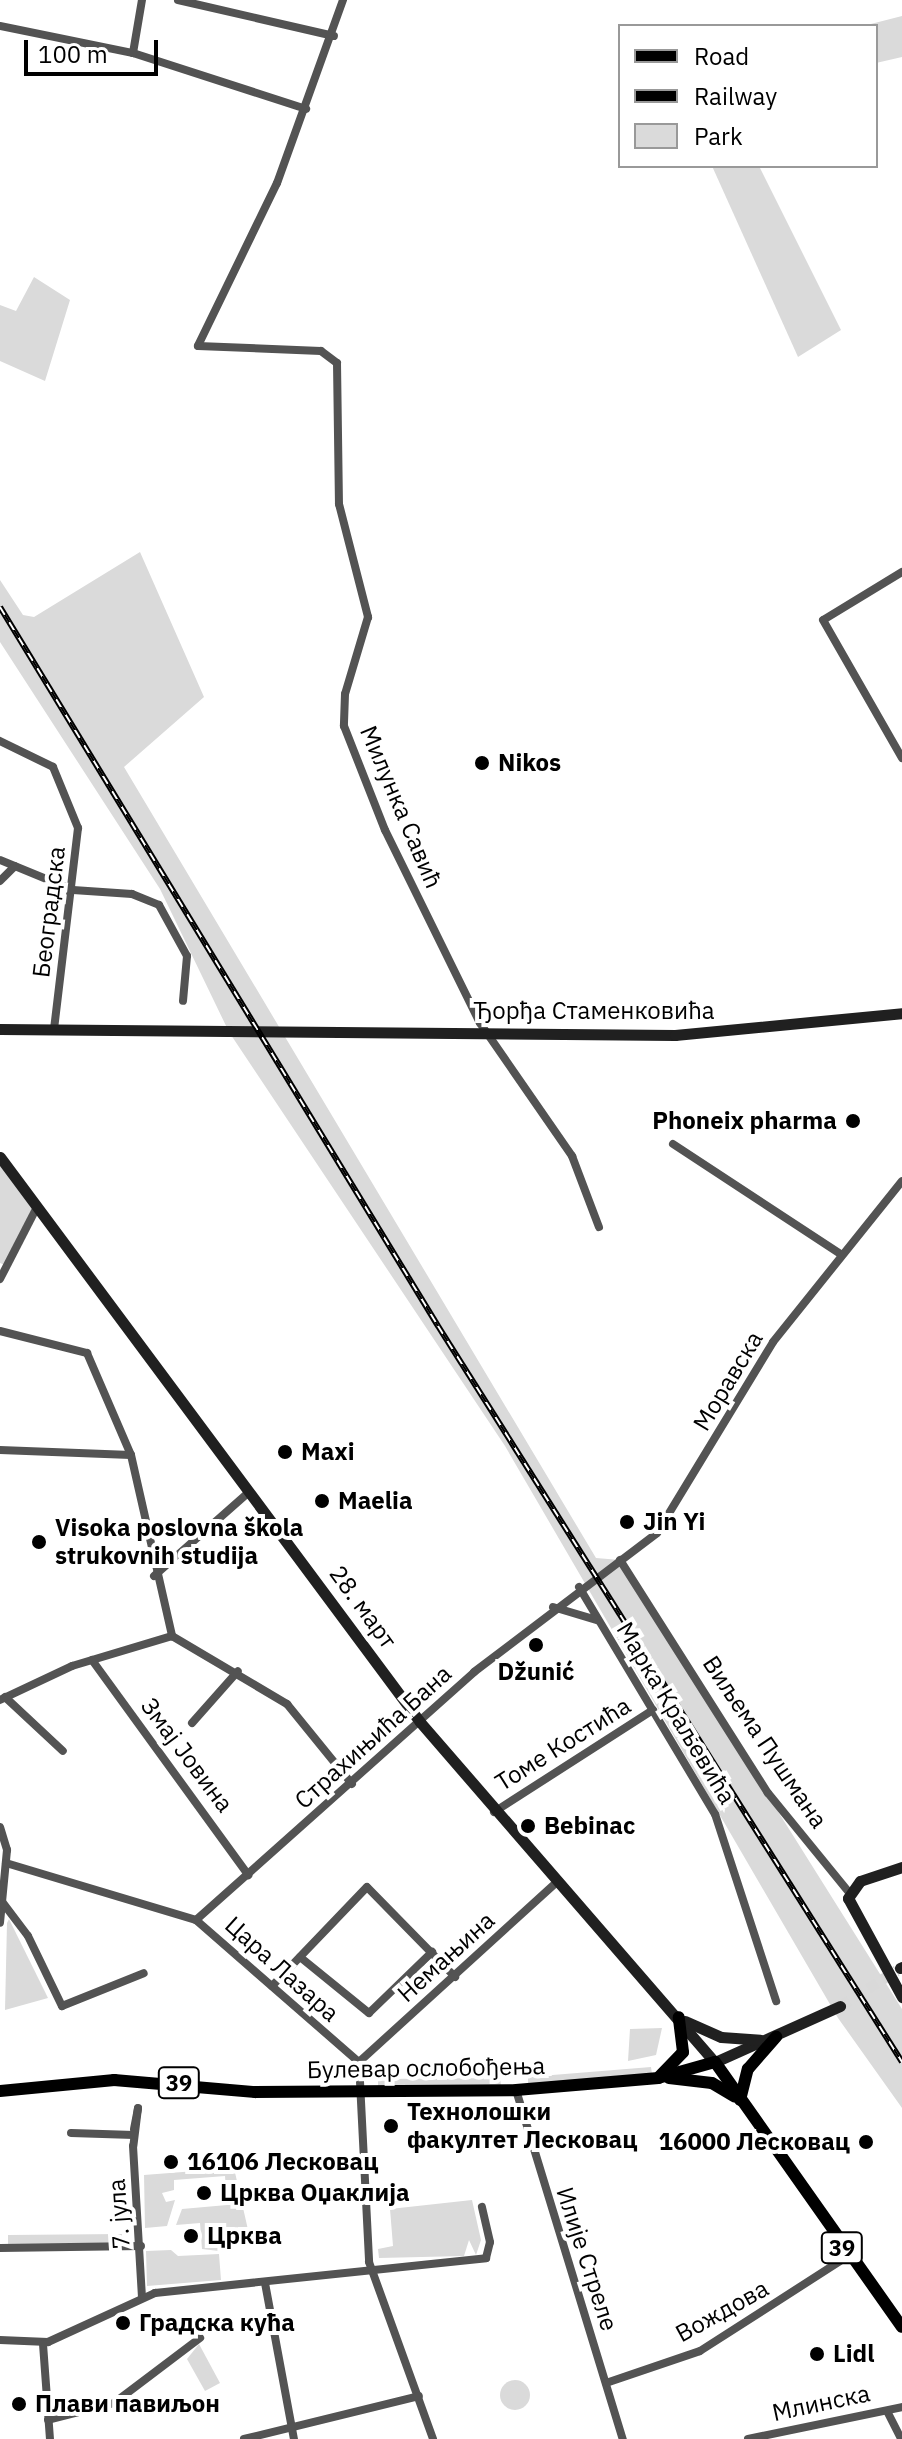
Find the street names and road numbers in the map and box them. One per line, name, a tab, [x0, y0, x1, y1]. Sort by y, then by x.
street label: Милунка Савић	[354, 721, 448, 893]
street label: Београдска	[27, 845, 71, 979]
street label: Ђорђа Стаменковића	[473, 997, 715, 1025]
street label: Моравска	[687, 1326, 769, 1436]
street label: 28. март	[323, 1560, 403, 1654]
street label: Марка Краљевића	[610, 1617, 742, 1809]
street label: Виљема Пушмана	[697, 1650, 833, 1834]
street label: Страхињића Бана	[289, 1659, 457, 1815]
street label: Томе Костића	[490, 1691, 636, 1797]
street label: Змај Јовина	[135, 1692, 239, 1818]
street label: Немањина	[392, 1906, 500, 2008]
street label: Цара Лазара	[219, 1910, 345, 2028]
street label: Булевар ослобођења	[307, 2052, 545, 2084]
road number: 39	[157, 2065, 201, 2101]
street label: 7. јула	[102, 2178, 136, 2250]
street label: Илије Стреле	[550, 2183, 624, 2335]
road number: 39	[820, 2230, 864, 2266]
street label: Вождова	[671, 2274, 773, 2348]
street label: Млинска	[770, 2379, 872, 2427]

